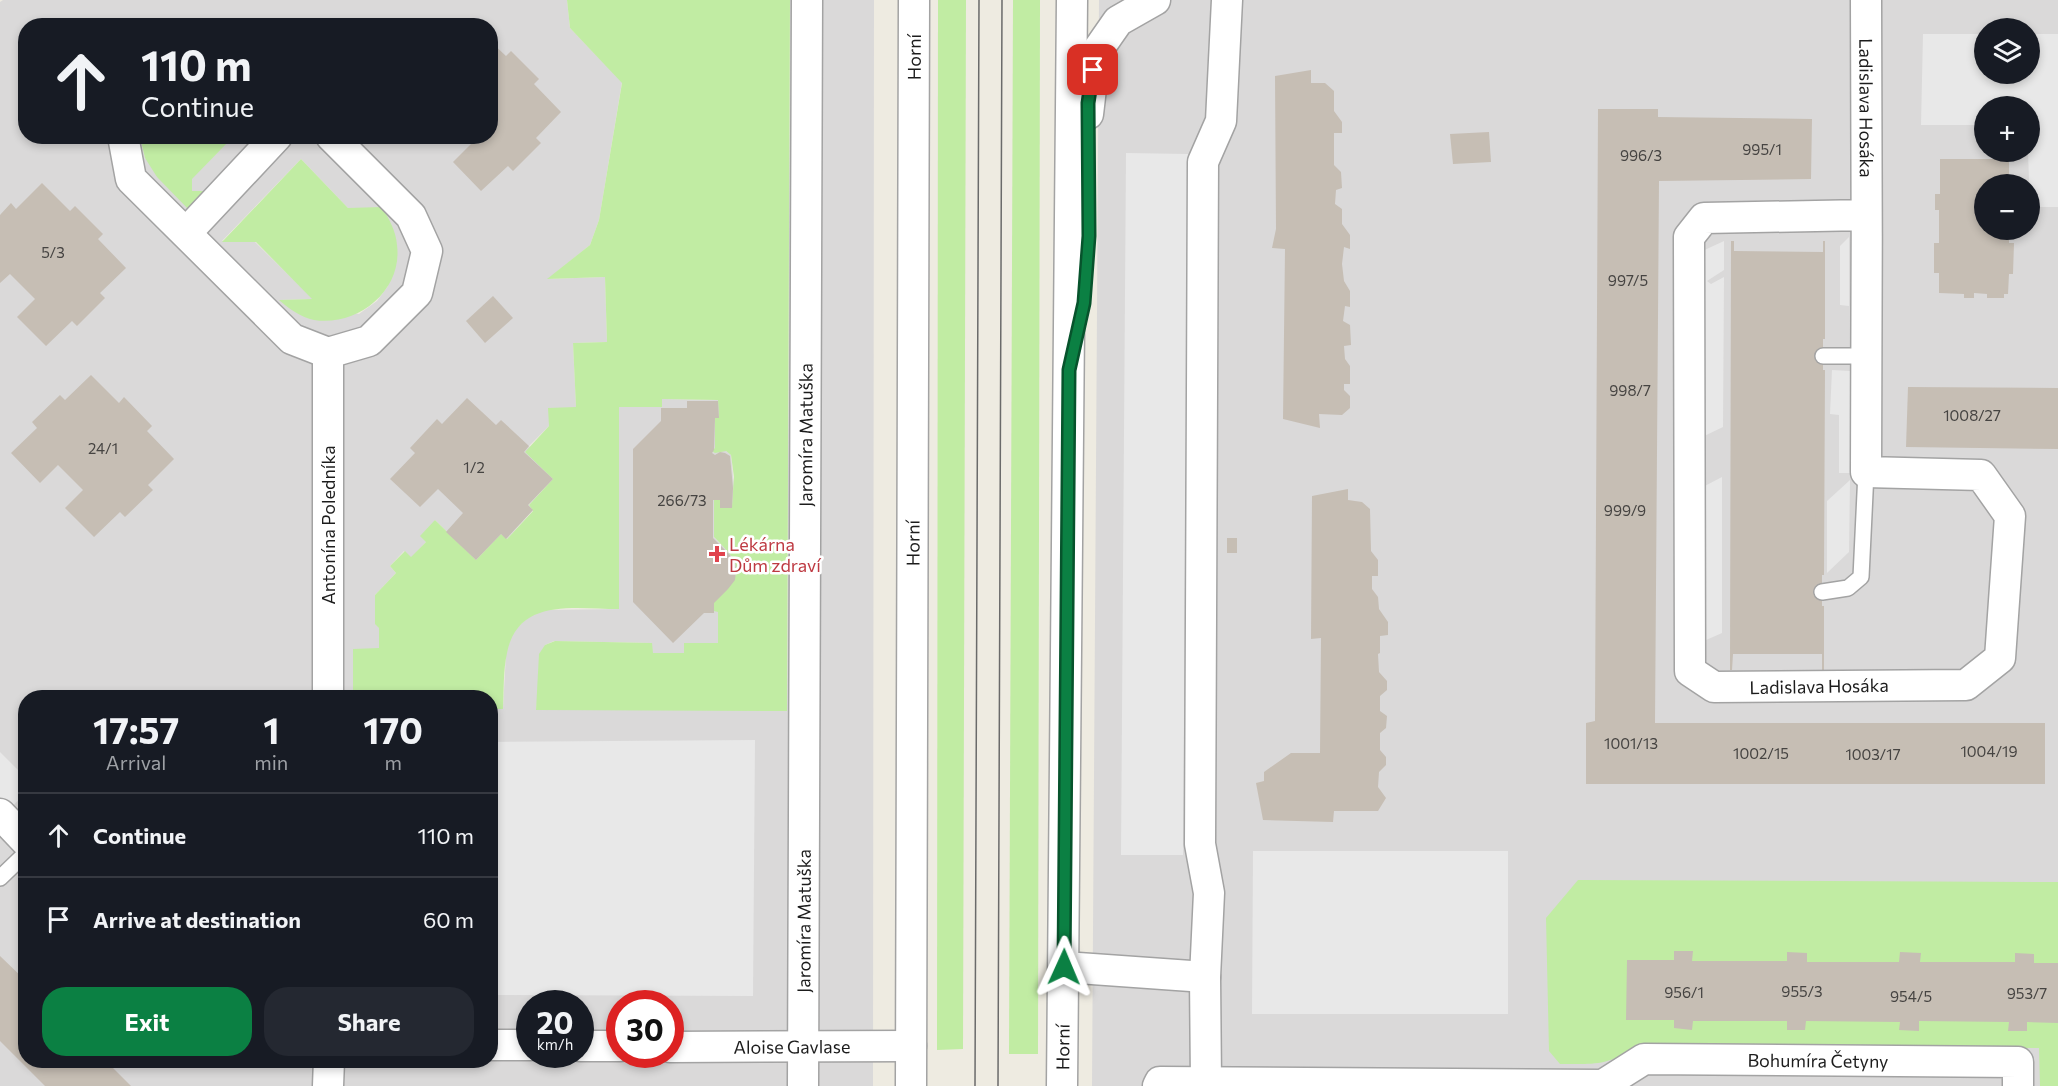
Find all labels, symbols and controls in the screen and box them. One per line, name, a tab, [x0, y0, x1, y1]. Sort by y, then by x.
map controls	[1974, 18, 2040, 240]
button: layers	[1974, 18, 2040, 84]
street label: Horní	[903, 32, 925, 80]
text: 110 m	[141, 38, 252, 90]
street label: Ladislava Hosáka	[1855, 38, 1878, 178]
icon: ahead	[42, 42, 120, 120]
pin	[1067, 44, 1118, 95]
icon: arrive	[1076, 53, 1109, 86]
text: Continue	[141, 90, 254, 123]
button: +	[1974, 96, 2040, 162]
house number: 995/1	[1742, 140, 1782, 158]
house number: 996/3	[1620, 146, 1662, 164]
button: −	[1974, 174, 2040, 240]
house number: 5/3	[41, 243, 65, 261]
house number: 997/5	[1608, 271, 1648, 289]
street label: Jaromíra Matuška	[794, 363, 817, 507]
house number: 998/7	[1609, 381, 1651, 399]
house number: 1008/27	[1943, 406, 2001, 424]
house number: 24/1	[88, 439, 118, 457]
street label: Antonína Poledníka	[317, 445, 339, 605]
house number: 1/2	[463, 458, 485, 476]
house number: 266/73	[657, 491, 707, 509]
house number: 999/9	[1604, 501, 1646, 519]
street label: Horní	[901, 518, 924, 566]
place label: Lékárna Dům zdraví	[729, 533, 822, 576]
marker: Lékárna Dům zdraví	[710, 547, 724, 561]
street label: Ladislava Hosáka	[1749, 674, 1889, 698]
text: 17:57	[93, 707, 179, 751]
text: 1	[263, 707, 279, 751]
text: 170	[363, 707, 423, 751]
house number: 1001/13	[1604, 734, 1658, 752]
house number: 1004/19	[1960, 742, 2018, 760]
house number: 1002/15	[1733, 744, 1789, 762]
house number: 1003/17	[1845, 745, 1901, 763]
text: Arrival	[106, 750, 166, 774]
text: min	[254, 750, 288, 774]
text: m	[384, 750, 402, 774]
icon: ahead	[42, 819, 75, 852]
text: Continue	[93, 822, 186, 849]
text: 110 m	[417, 822, 474, 849]
street label: Jaromíra Matuška	[792, 849, 815, 993]
icon: arrive	[42, 903, 75, 936]
text: Arrive at destination	[93, 906, 301, 933]
text: 60 m	[423, 906, 474, 933]
position arrow	[1032, 935, 1096, 999]
house number: 955/3	[1781, 982, 1823, 1000]
house number: 956/1	[1664, 983, 1704, 1001]
house number: 953/7	[2007, 984, 2047, 1002]
button: Exit	[42, 987, 252, 1056]
button: Share	[264, 987, 474, 1056]
house number: 954/5	[1890, 987, 1932, 1005]
speed limit sign: 30	[606, 990, 684, 1068]
text: 20	[537, 1003, 573, 1040]
street label: Horní	[1051, 1022, 1074, 1070]
text: km/h	[537, 1035, 573, 1053]
street label: Aloise Gavlase	[733, 1035, 851, 1058]
street label: Bohumíra Četyny	[1747, 1049, 1889, 1072]

